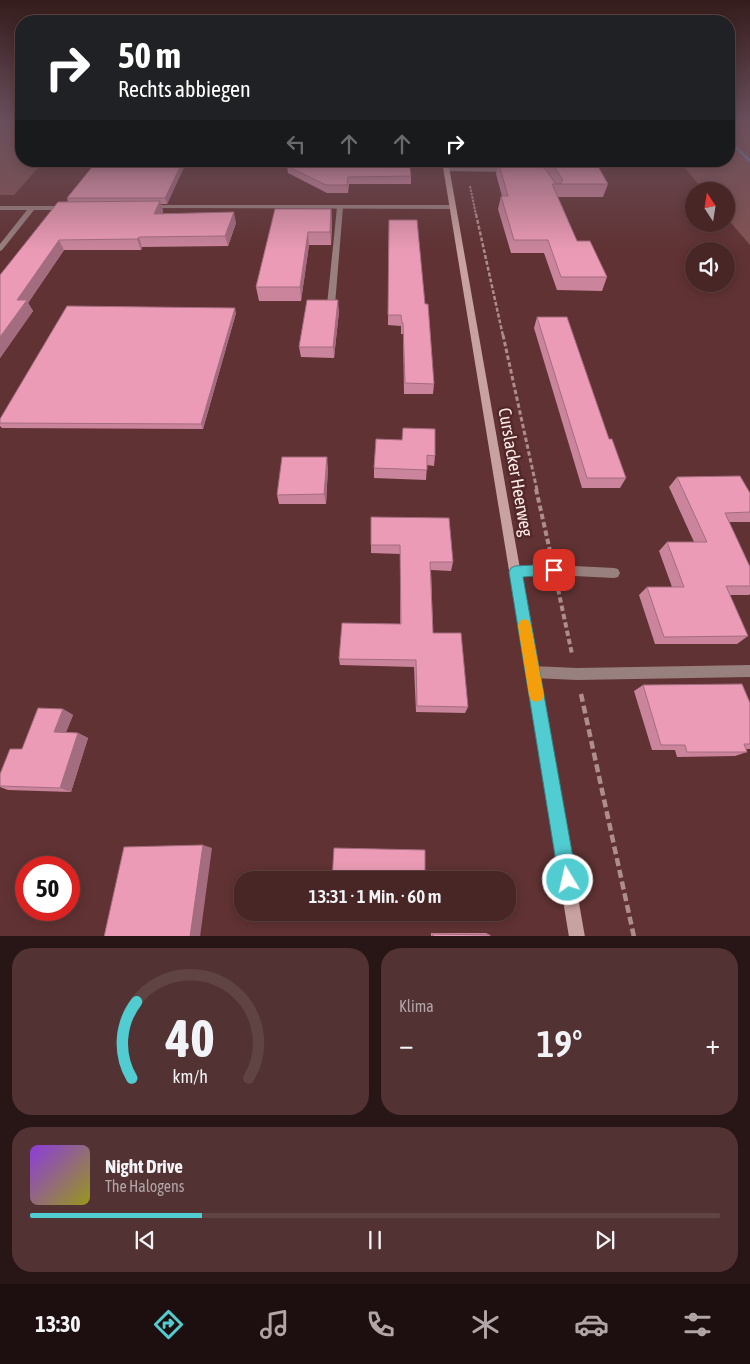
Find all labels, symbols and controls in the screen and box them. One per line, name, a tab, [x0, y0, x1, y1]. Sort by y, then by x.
icon: right	[35, 35, 100, 100]
text: 50 m	[118, 35, 181, 75]
text: Rechts abbiegen	[118, 76, 251, 102]
icon: left	[282, 130, 310, 158]
icon: ahead	[335, 130, 363, 158]
icon: ahead	[388, 130, 416, 158]
icon: right	[441, 130, 469, 158]
north arrow	[685, 182, 735, 232]
map controls	[685, 182, 735, 292]
button: sound	[685, 242, 735, 292]
street label: Curslacker Heerweg	[494, 406, 538, 538]
pin	[533, 549, 575, 591]
icon: arrive	[540, 556, 568, 584]
position arrow	[541, 853, 593, 905]
speed limit sign: 50	[15, 856, 80, 921]
text: 13:31 · 1 Min. · 60 m	[308, 885, 442, 907]
text: Klima	[399, 997, 434, 1015]
text: 40	[165, 1008, 215, 1068]
text: 19°	[536, 1022, 583, 1065]
text: −	[399, 1028, 414, 1060]
text: +	[705, 1028, 720, 1060]
text: km/h	[173, 1066, 208, 1087]
text: Night Drive	[105, 1155, 183, 1177]
text: The Halogens	[105, 1177, 185, 1195]
icon: previous	[131, 1226, 159, 1254]
icon: pause	[361, 1226, 389, 1254]
icon: next	[591, 1226, 619, 1254]
icon: directions	[151, 1307, 186, 1342]
icon: music	[257, 1307, 292, 1342]
icon: phone	[363, 1307, 398, 1342]
icon: climate	[468, 1307, 503, 1342]
icon: car	[574, 1307, 609, 1342]
icon: filters	[680, 1307, 715, 1342]
text: 13:30	[35, 1311, 81, 1337]

